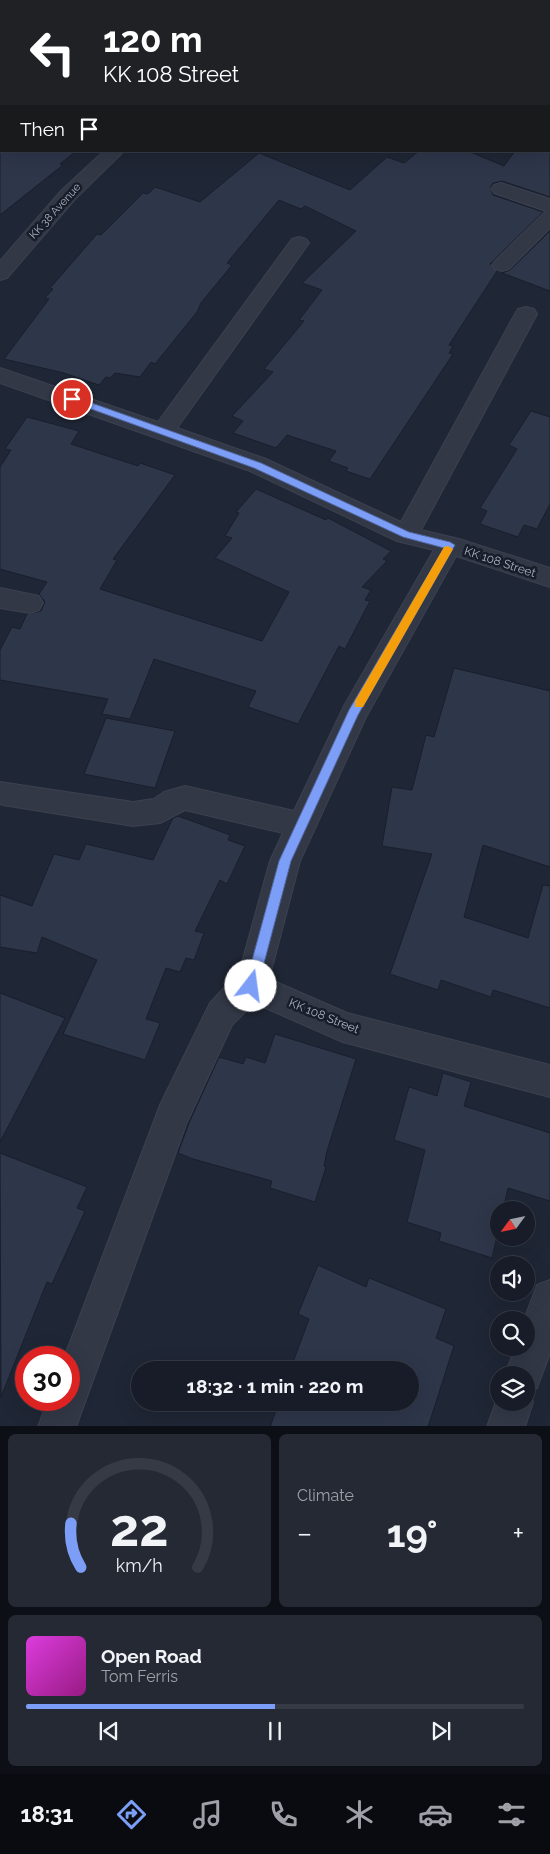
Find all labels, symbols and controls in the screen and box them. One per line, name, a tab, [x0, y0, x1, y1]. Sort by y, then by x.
text: 120 m	[103, 19, 203, 60]
icon: left	[20, 20, 85, 85]
text: KK 108 Street	[103, 61, 239, 87]
icon: arrive	[75, 115, 103, 143]
text: Then	[20, 118, 65, 140]
street label: KK 38 Avenue	[27, 180, 84, 241]
pin	[51, 378, 93, 420]
icon: arrive	[58, 385, 86, 413]
street label: KK 108 Street	[463, 544, 537, 580]
position arrow	[224, 959, 276, 1011]
street label: KK 108 Street	[287, 996, 361, 1036]
north arrow	[490, 1201, 535, 1246]
map controls	[490, 1201, 535, 1411]
button: sound	[490, 1256, 535, 1301]
button: search	[490, 1311, 535, 1356]
speed limit sign: 30	[15, 1346, 80, 1411]
button: layers	[490, 1366, 535, 1411]
text: 18:32 · 1 min · 220 m	[187, 1375, 363, 1397]
text: Climate	[297, 1486, 354, 1505]
text: 22	[110, 1497, 169, 1558]
text: 19°	[387, 1511, 438, 1556]
text: −	[297, 1517, 312, 1550]
text: +	[512, 1517, 524, 1550]
text: km/h	[116, 1555, 163, 1576]
text: Open Road	[101, 1645, 202, 1667]
text: Tom Ferris	[101, 1667, 178, 1686]
icon: previous	[95, 1717, 123, 1745]
icon: pause	[261, 1717, 289, 1745]
icon: next	[427, 1717, 455, 1745]
icon: directions	[114, 1797, 149, 1832]
icon: music	[190, 1797, 225, 1832]
icon: phone	[266, 1797, 301, 1832]
icon: climate	[342, 1797, 377, 1832]
icon: car	[418, 1797, 453, 1832]
icon: filters	[494, 1797, 529, 1832]
text: 18:31	[21, 1801, 73, 1827]

